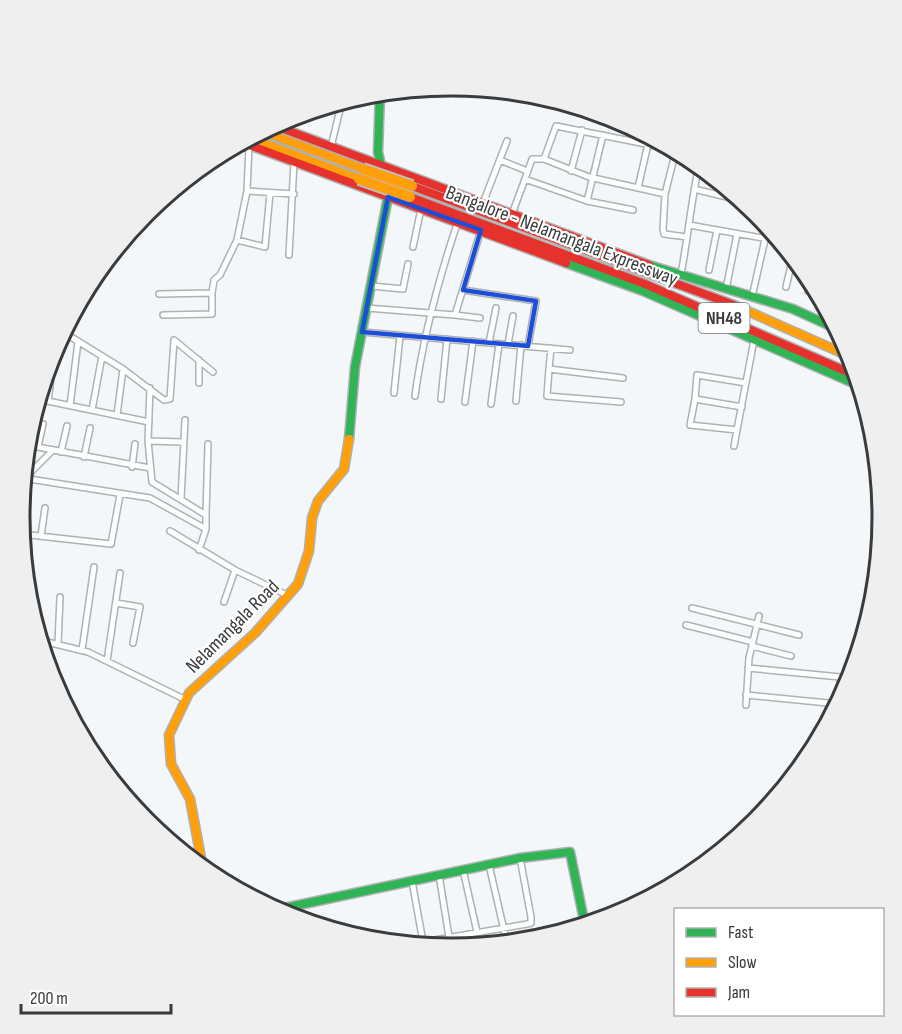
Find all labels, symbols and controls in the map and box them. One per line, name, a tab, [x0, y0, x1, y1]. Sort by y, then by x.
street label: Bangalore - Nelamangala Expressway	[442, 181, 681, 291]
road number: NH48	[698, 303, 750, 333]
street label: Nelamangala Road	[181, 575, 284, 678]
legend	[674, 908, 884, 1016]
text: Fast	[728, 922, 754, 943]
text: Slow	[728, 952, 757, 973]
scale bar	[21, 977, 171, 1015]
text: Jam	[727, 982, 750, 1003]
text: 200 m	[30, 988, 68, 1009]

